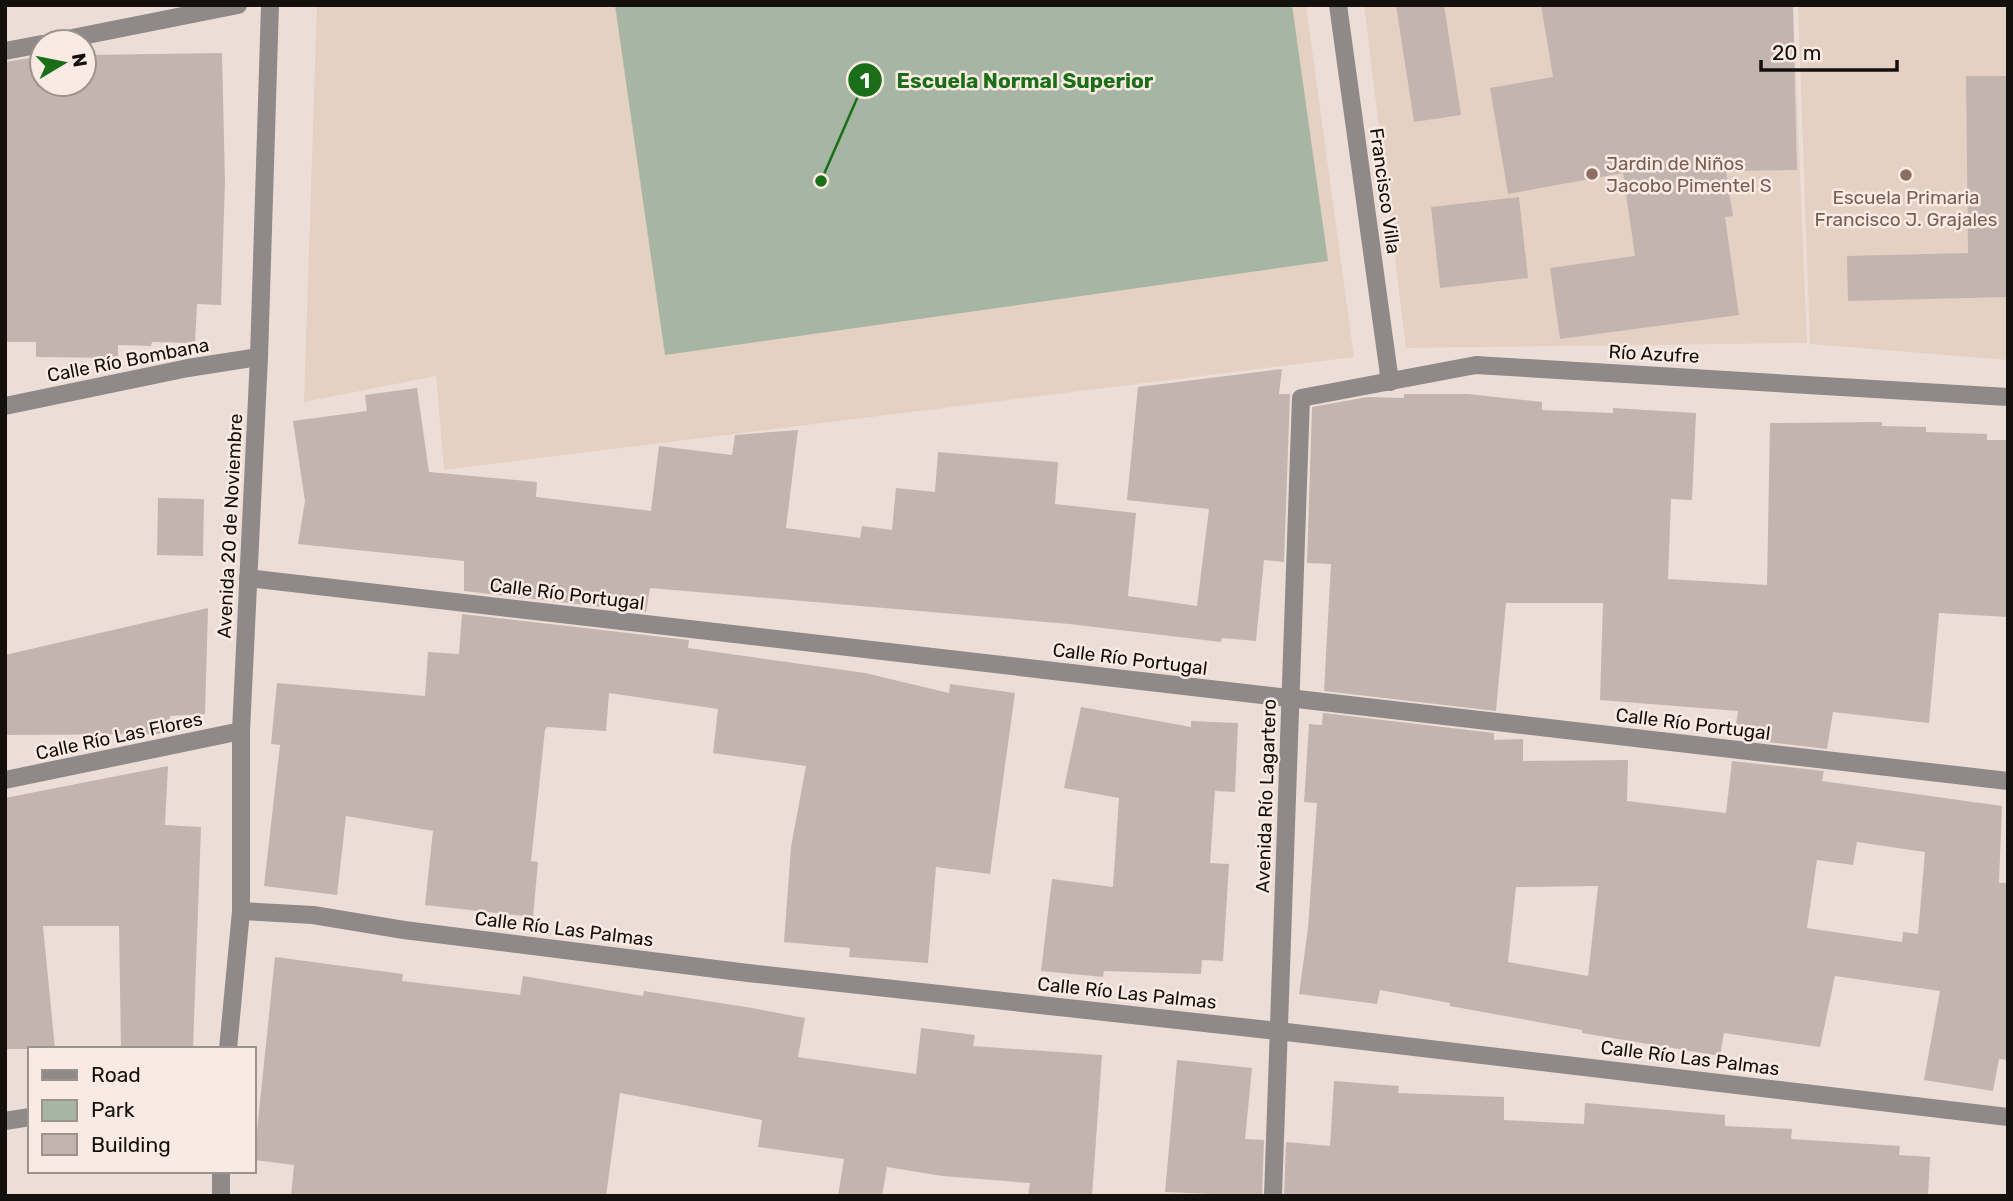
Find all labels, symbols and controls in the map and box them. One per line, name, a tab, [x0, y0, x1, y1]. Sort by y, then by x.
north arrow	[28, 28, 98, 98]
scale bar	[1761, 28, 1898, 72]
text: 20 m	[1772, 40, 1821, 65]
text: N	[67, 51, 92, 69]
callout: Escuela Normal Superior	[847, 59, 1167, 101]
text: 1	[860, 68, 870, 93]
text: Escuela Normal Superior	[897, 68, 1154, 93]
street label: Francisco Villa	[1365, 127, 1405, 255]
place label: Jardin de Niños Jacobo Pimentel S	[1606, 152, 1772, 197]
marker: Jardin de Niños Jacobo Pimentel S	[1584, 166, 1600, 182]
marker: Escuela Primaria Francisco J. Grajales	[1898, 167, 1914, 183]
place label: Escuela Primaria Francisco J. Grajales	[1815, 186, 1997, 231]
street label: Calle Río Bombana	[45, 333, 211, 387]
street label: Río Azufre	[1608, 340, 1700, 368]
street label: Avenida 20 de Noviembre	[213, 413, 247, 639]
street label: Calle Río Portugal	[488, 573, 646, 615]
street label: Calle Río Portugal	[1051, 638, 1209, 680]
street label: Avenida Río Lagartero	[1251, 698, 1281, 894]
street label: Calle Río Portugal	[1614, 703, 1772, 745]
street label: Calle Río Las Flores	[34, 707, 204, 765]
street label: Calle Río Las Palmas	[473, 907, 655, 951]
street label: Calle Río Las Palmas	[1036, 972, 1218, 1014]
street label: Calle Río Las Palmas	[1599, 1036, 1781, 1080]
legend	[28, 1047, 256, 1173]
text: Road	[91, 1062, 141, 1087]
text: Park	[91, 1097, 135, 1122]
text: Building	[91, 1132, 171, 1157]

